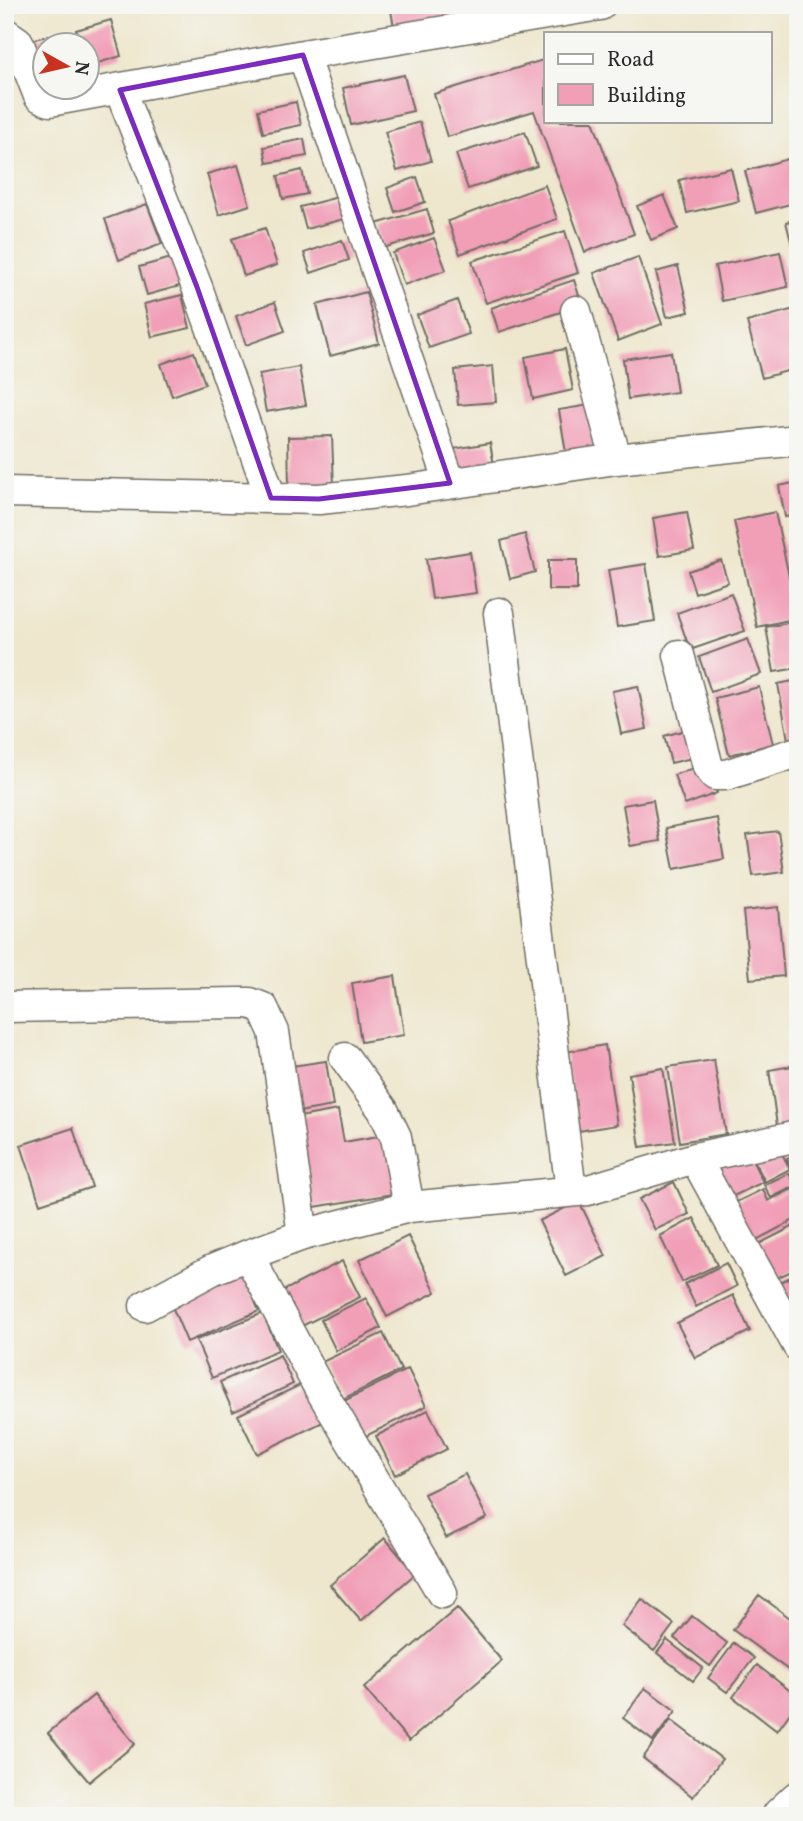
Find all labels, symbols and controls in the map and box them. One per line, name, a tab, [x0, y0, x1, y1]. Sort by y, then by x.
north arrow	[32, 32, 102, 102]
legend	[544, 32, 772, 122]
text: Road	[607, 46, 654, 75]
text: N	[67, 59, 95, 77]
text: Building	[607, 82, 686, 111]

